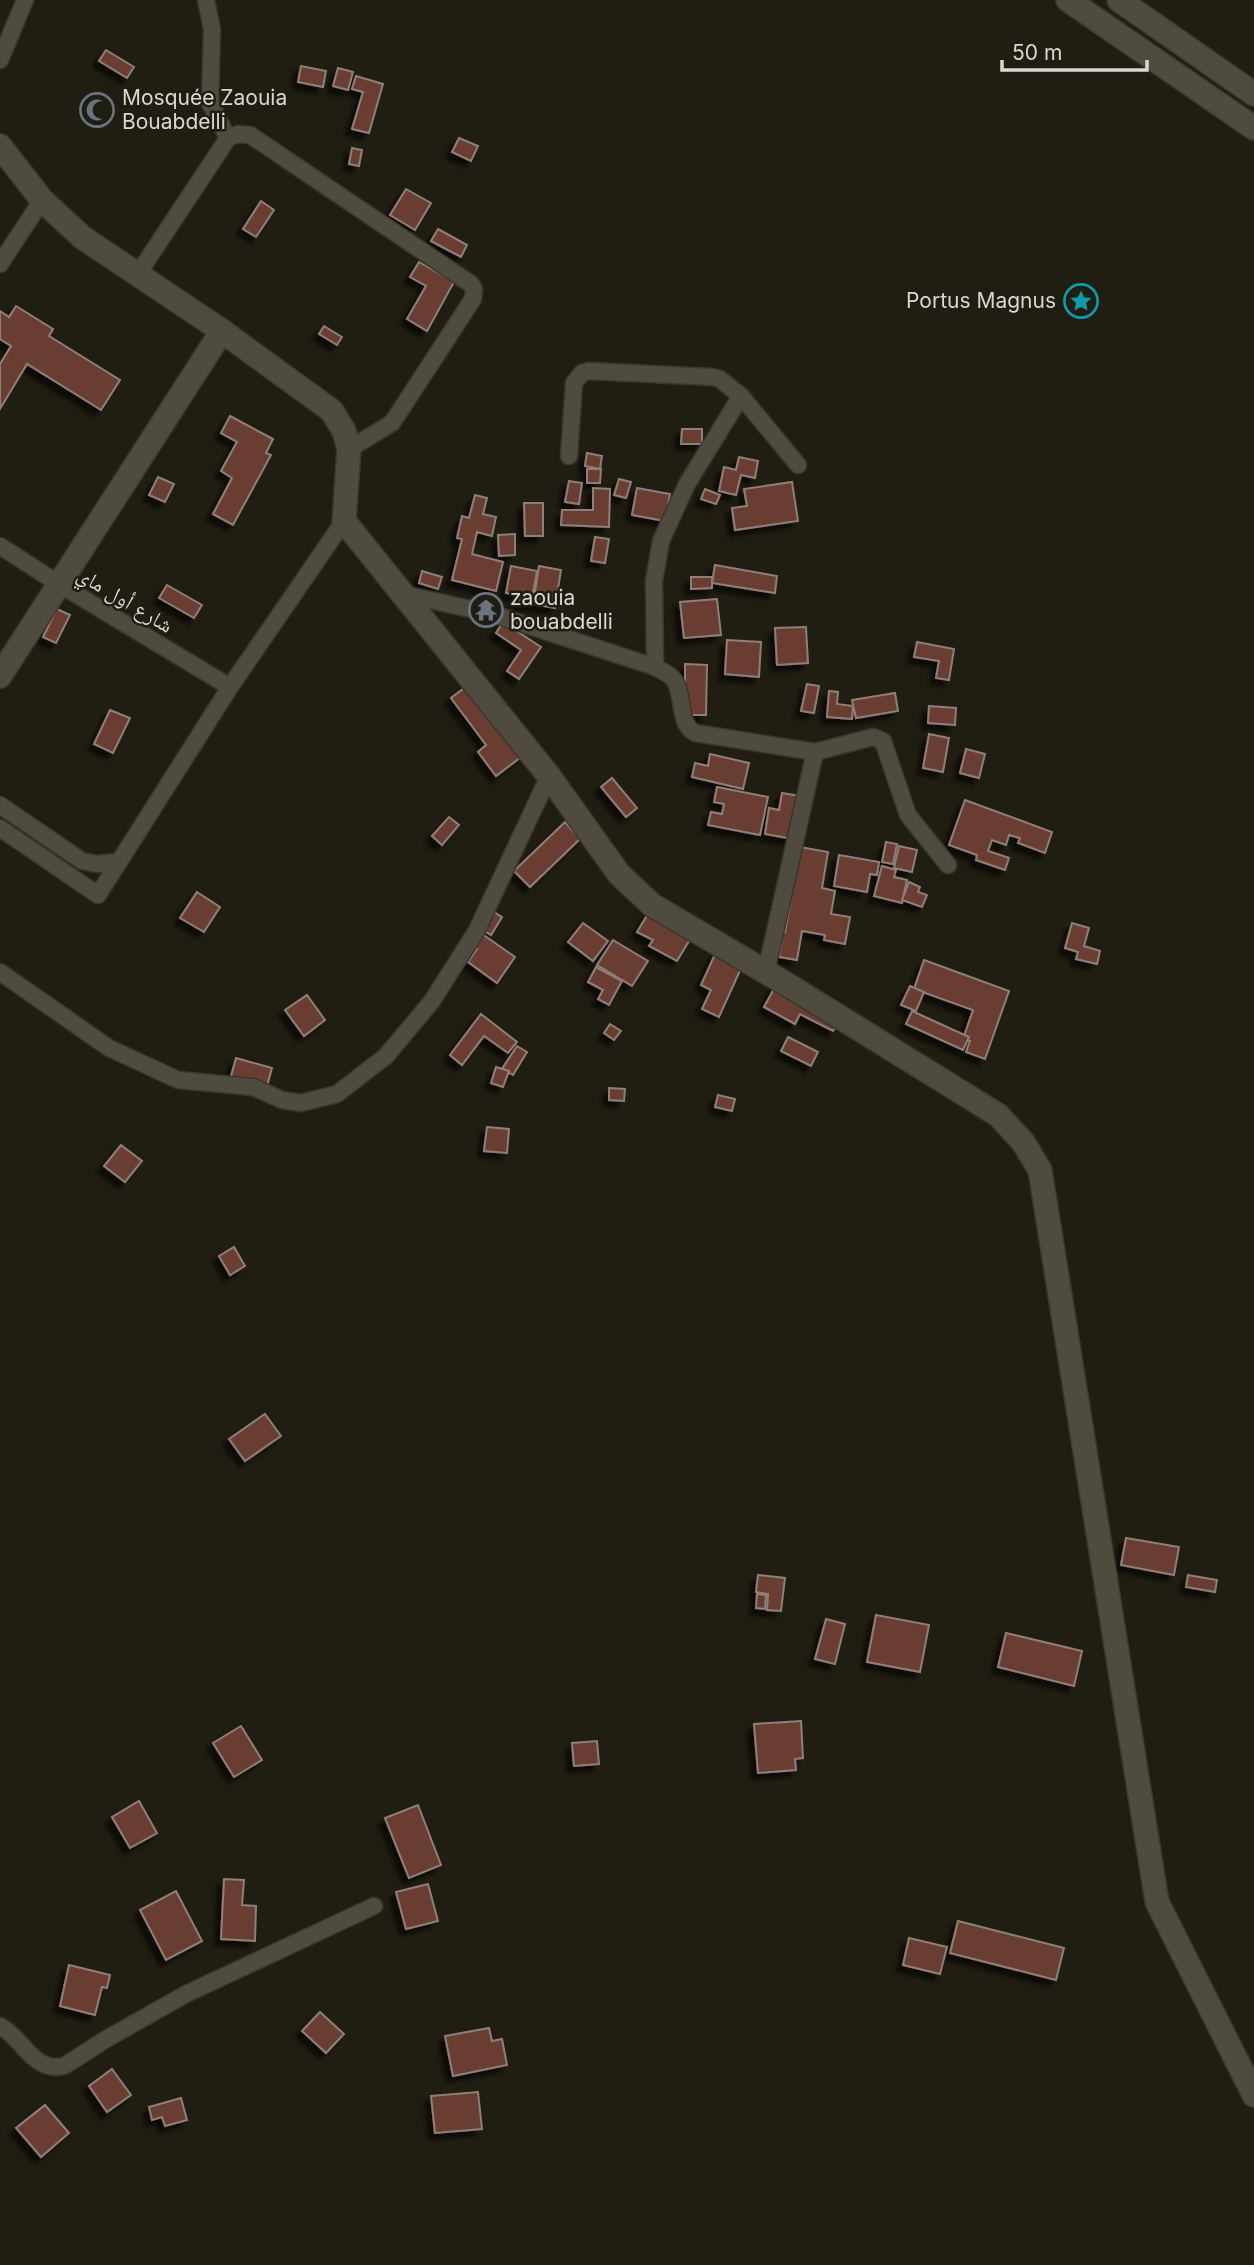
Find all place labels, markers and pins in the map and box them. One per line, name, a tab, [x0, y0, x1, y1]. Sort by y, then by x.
place label: Mosquée Zaouia Bouabdelli	[122, 85, 287, 134]
mosque icon: Mosquée Zaouia Bouabdelli	[78, 91, 116, 129]
place icon: Portus Magnus	[1062, 282, 1100, 320]
place label: Portus Magnus	[906, 288, 1056, 313]
place label: zaouia bouabdelli	[510, 585, 613, 634]
temple icon: zaouia bouabdelli	[467, 591, 505, 629]

